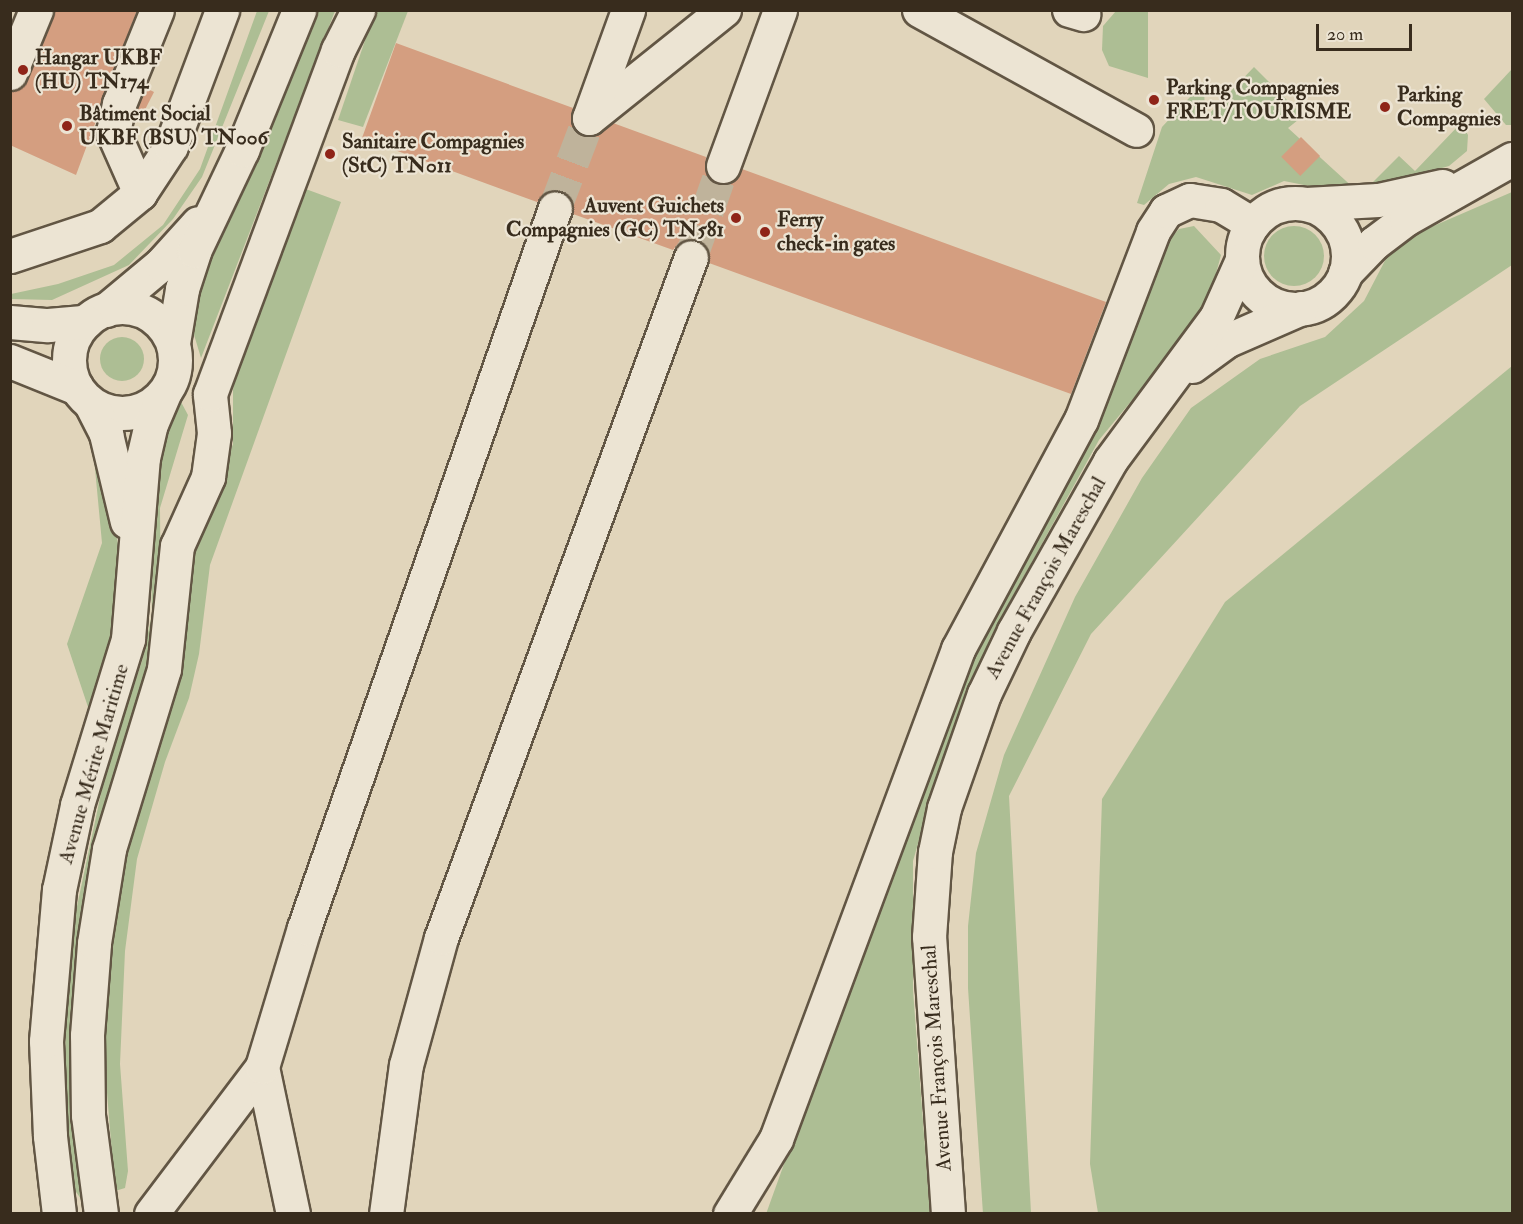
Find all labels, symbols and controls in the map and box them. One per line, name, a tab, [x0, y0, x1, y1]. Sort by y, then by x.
scale bar	[1319, 12, 1415, 50]
text: 20 m	[1327, 23, 1363, 46]
place label: Hangar UKBF (HU) TN174	[35, 45, 162, 95]
marker: Hangar UKBF (HU) TN174	[16, 63, 30, 77]
place label: Parking Compagnies FRET/TOURISME	[1166, 75, 1351, 125]
place label: Parking Compagnies	[1397, 82, 1501, 132]
marker: Parking Compagnies FRET/TOURISME	[1147, 93, 1161, 107]
marker: Parking Compagnies	[1378, 100, 1392, 114]
place label: Bâtiment Social UKBF (BSU) TN006	[79, 101, 268, 151]
marker: Bâtiment Social UKBF (BSU) TN006	[60, 119, 74, 133]
place label: Sanitaire Compagnies (StC) TN011	[342, 129, 524, 179]
marker: Sanitaire Compagnies (StC) TN011	[323, 147, 337, 161]
place label: Auvent Guichets Compagnies (GC) TN581	[506, 193, 724, 243]
place label: Ferry check-in gates	[777, 207, 895, 257]
marker: Auvent Guichets Compagnies (GC) TN581	[729, 211, 743, 225]
marker: Ferry check-in gates	[758, 225, 772, 239]
street label: Avenue François Mareschal	[980, 473, 1112, 683]
street label: Avenue Mérite Maritime	[53, 661, 135, 867]
street label: Avenue François Mareschal	[917, 944, 957, 1172]

